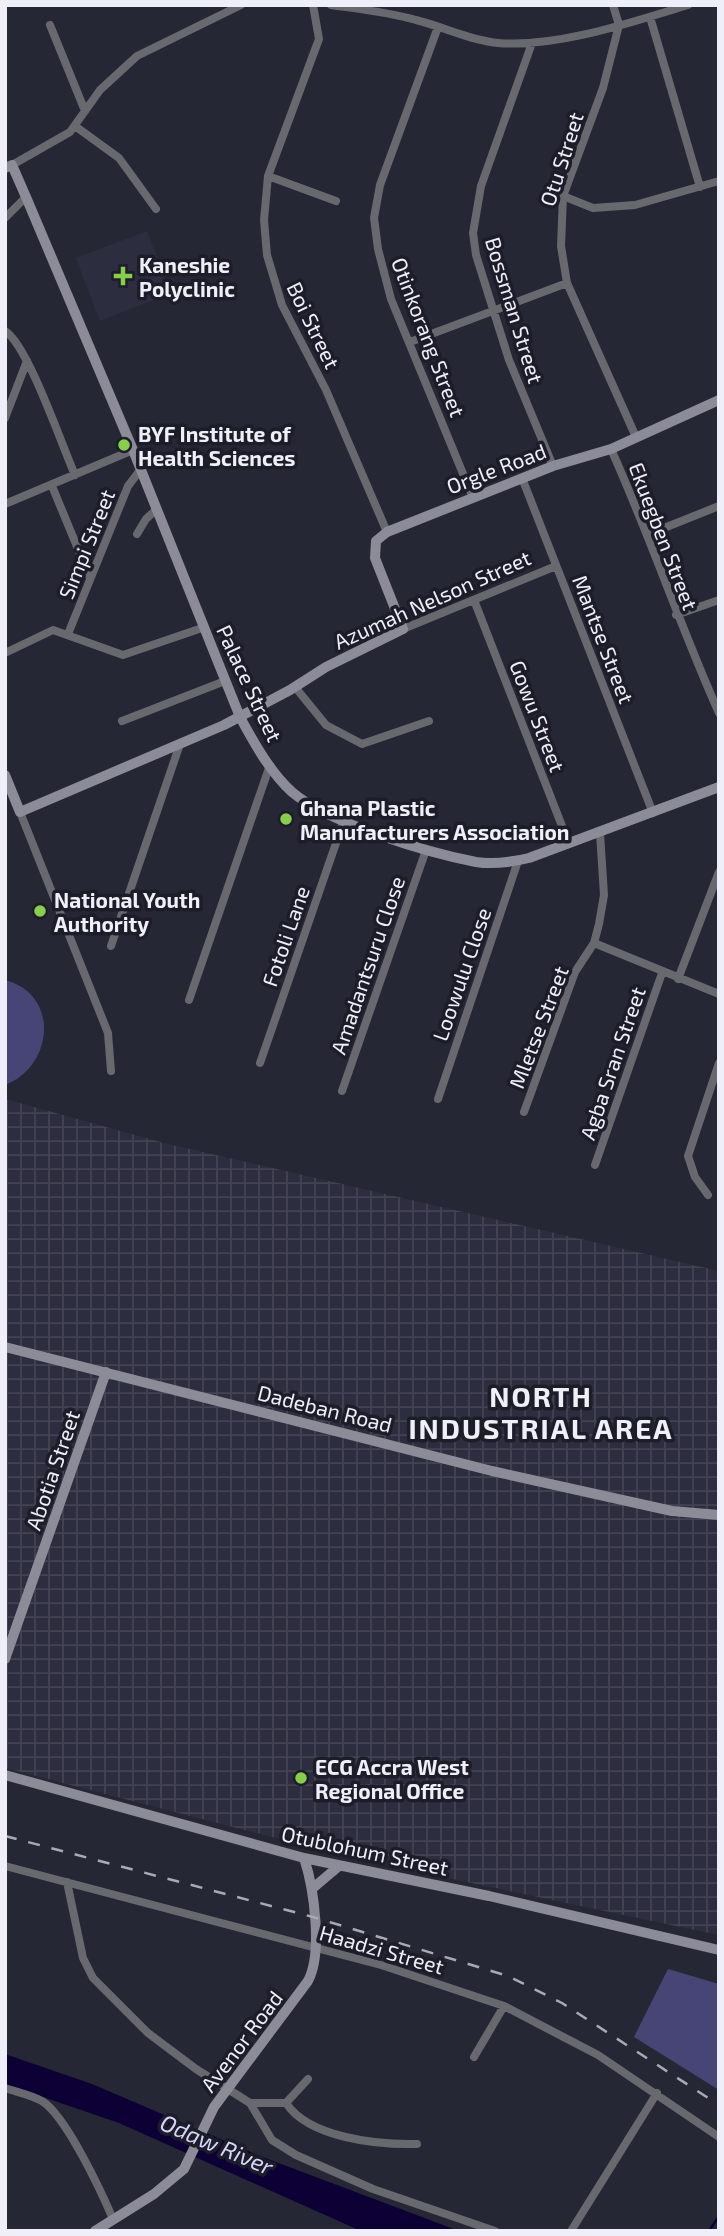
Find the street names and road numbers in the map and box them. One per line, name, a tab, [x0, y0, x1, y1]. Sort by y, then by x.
street label: Otu Street	[534, 109, 588, 209]
street label: Bossman Street	[481, 234, 549, 386]
street label: Otinkorang Street	[387, 254, 471, 420]
street label: Boi Street	[282, 278, 346, 372]
street label: Orgle Road	[443, 438, 549, 498]
street label: Ekuegben Street	[624, 459, 704, 613]
street label: Simpi Street	[53, 486, 119, 602]
street label: Azumah Nelson Street	[330, 544, 534, 654]
street label: Mantse Street	[568, 571, 640, 707]
street label: Palace Street	[212, 621, 288, 745]
street label: Gowu Street	[505, 657, 571, 775]
street label: Amadantsuru Close	[325, 873, 409, 1057]
street label: Fotoli Lane	[256, 882, 314, 990]
street label: Loowulu Close	[427, 904, 495, 1044]
street label: Mletse Street	[503, 962, 573, 1092]
street label: Agba Sran Street	[574, 983, 650, 1143]
street label: Dadeban Road	[255, 1379, 395, 1437]
street label: Abotia Street	[20, 1407, 84, 1533]
street label: Otublohum Street	[279, 1820, 451, 1880]
street label: Haadzi Street	[317, 1919, 447, 1979]
street label: Avenor Road	[195, 1986, 287, 2096]

